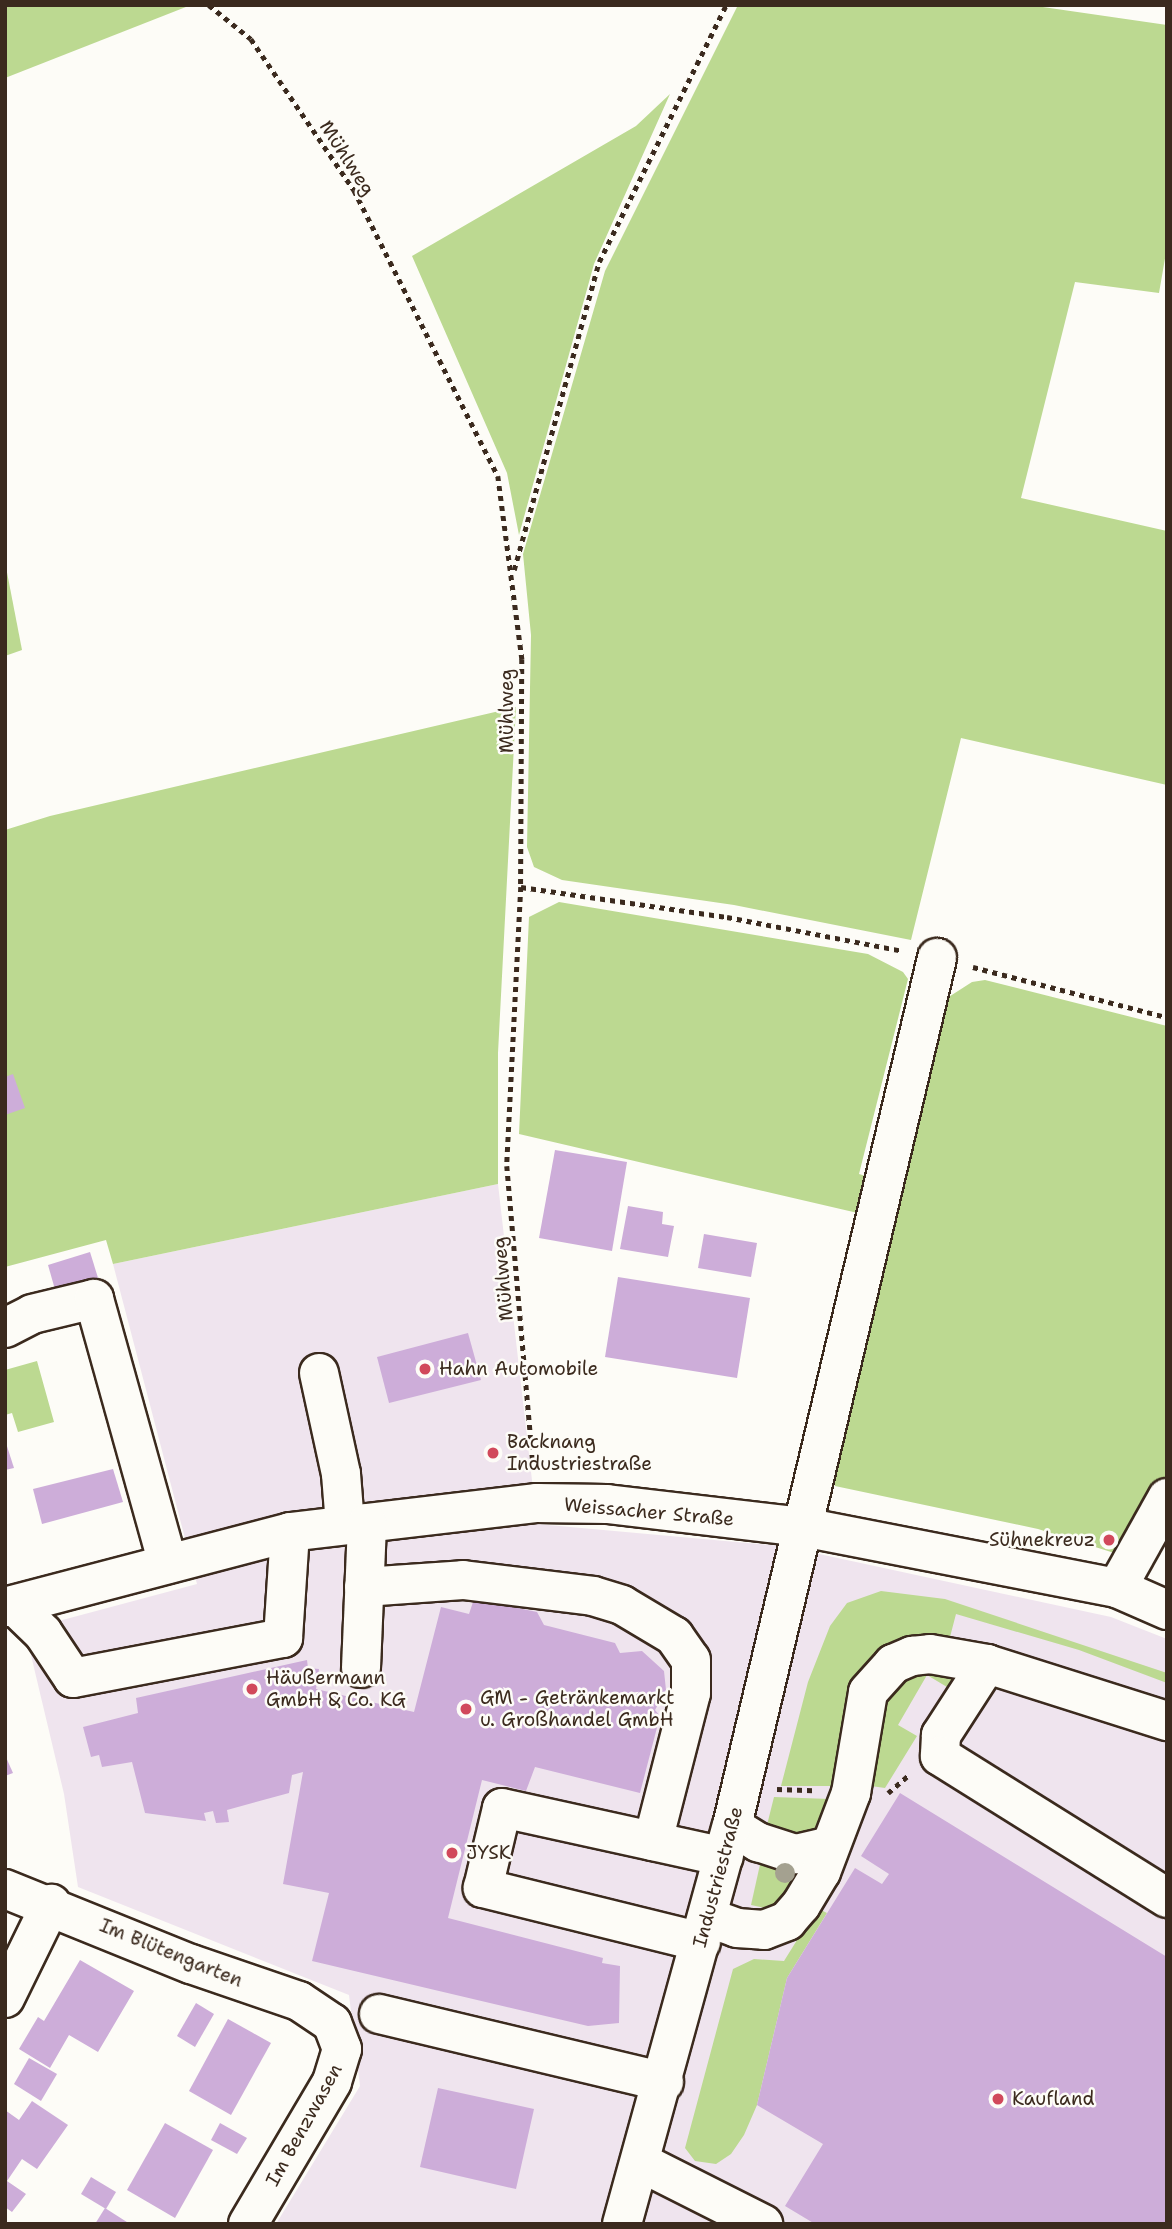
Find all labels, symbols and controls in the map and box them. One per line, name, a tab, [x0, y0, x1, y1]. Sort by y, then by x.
street label: Mühlweg	[314, 116, 380, 200]
street label: Mühlweg	[496, 669, 518, 753]
street label: Mühlweg	[488, 1236, 518, 1322]
place label: Hahn Automobile	[439, 1358, 598, 1380]
marker: Hahn Automobile	[417, 1361, 433, 1377]
place label: Backnang Industriestraße	[507, 1431, 652, 1475]
marker: Backnang Industriestraße	[485, 1445, 501, 1461]
street label: Weissacher Straße	[563, 1493, 735, 1531]
place label: Sühnekreuz	[989, 1529, 1095, 1551]
marker: Sühnekreuz	[1101, 1532, 1117, 1548]
place label: Häußermann GmbH & Co. KG	[266, 1667, 406, 1711]
marker: Häußermann GmbH & Co. KG	[244, 1681, 260, 1697]
place label: GM - Getränkemarkt u. Großhandel GmbH	[480, 1687, 674, 1731]
marker: GM - Getränkemarkt u. Großhandel GmbH	[458, 1701, 474, 1717]
street label: Industriestraße	[688, 1804, 748, 1950]
place label: JYSK	[466, 1842, 511, 1864]
marker: JYSK	[444, 1845, 460, 1861]
street label: Im Blütengarten	[96, 1914, 246, 1992]
street label: Im Benzwasen	[261, 2060, 347, 2190]
place label: Kaufland	[1012, 2088, 1095, 2110]
marker: Kaufland	[990, 2091, 1006, 2107]

